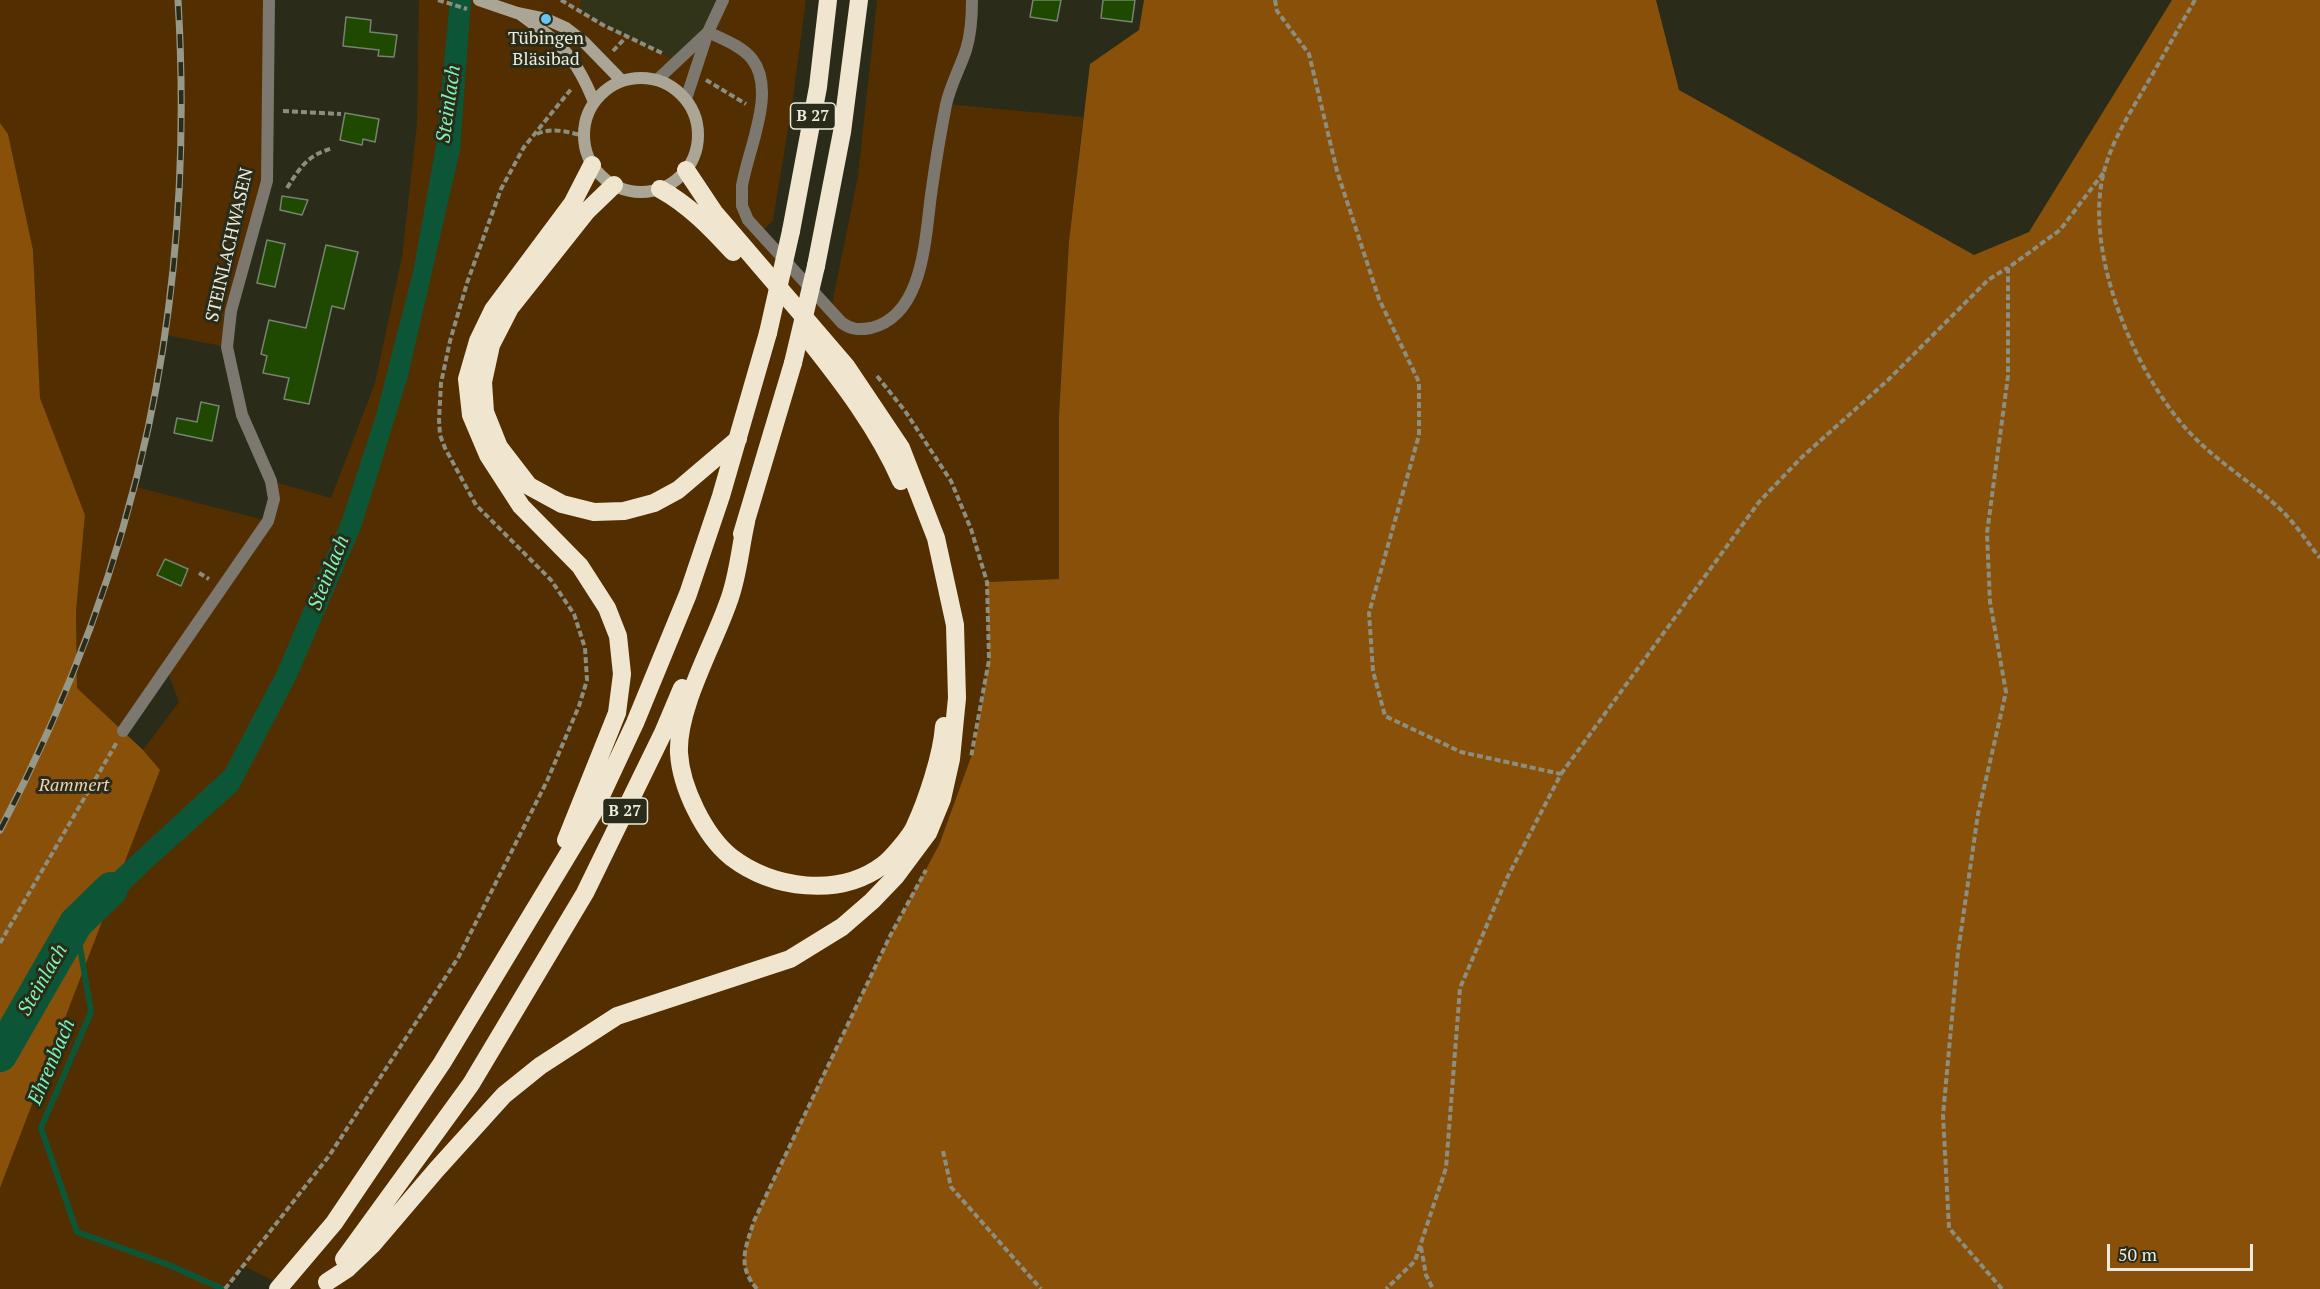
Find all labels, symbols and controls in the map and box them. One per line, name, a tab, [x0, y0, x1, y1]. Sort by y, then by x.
marker: Tübingen Bläsibad	[539, 12, 553, 26]
place label: Tübingen Bläsibad	[508, 28, 584, 70]
water label: Steinlach	[432, 63, 466, 145]
road number: B 27	[790, 103, 836, 129]
street label: STEINLACHWASEN	[202, 166, 258, 324]
water label: Steinlach	[303, 532, 355, 614]
park label: Rammert	[39, 775, 109, 797]
road number: B 27	[602, 798, 648, 824]
water label: Steinlach	[13, 940, 73, 1020]
water label: Ehrenbach	[23, 1016, 81, 1108]
scale bar	[2110, 1232, 2256, 1270]
text: 50 m	[2118, 1242, 2157, 1266]

